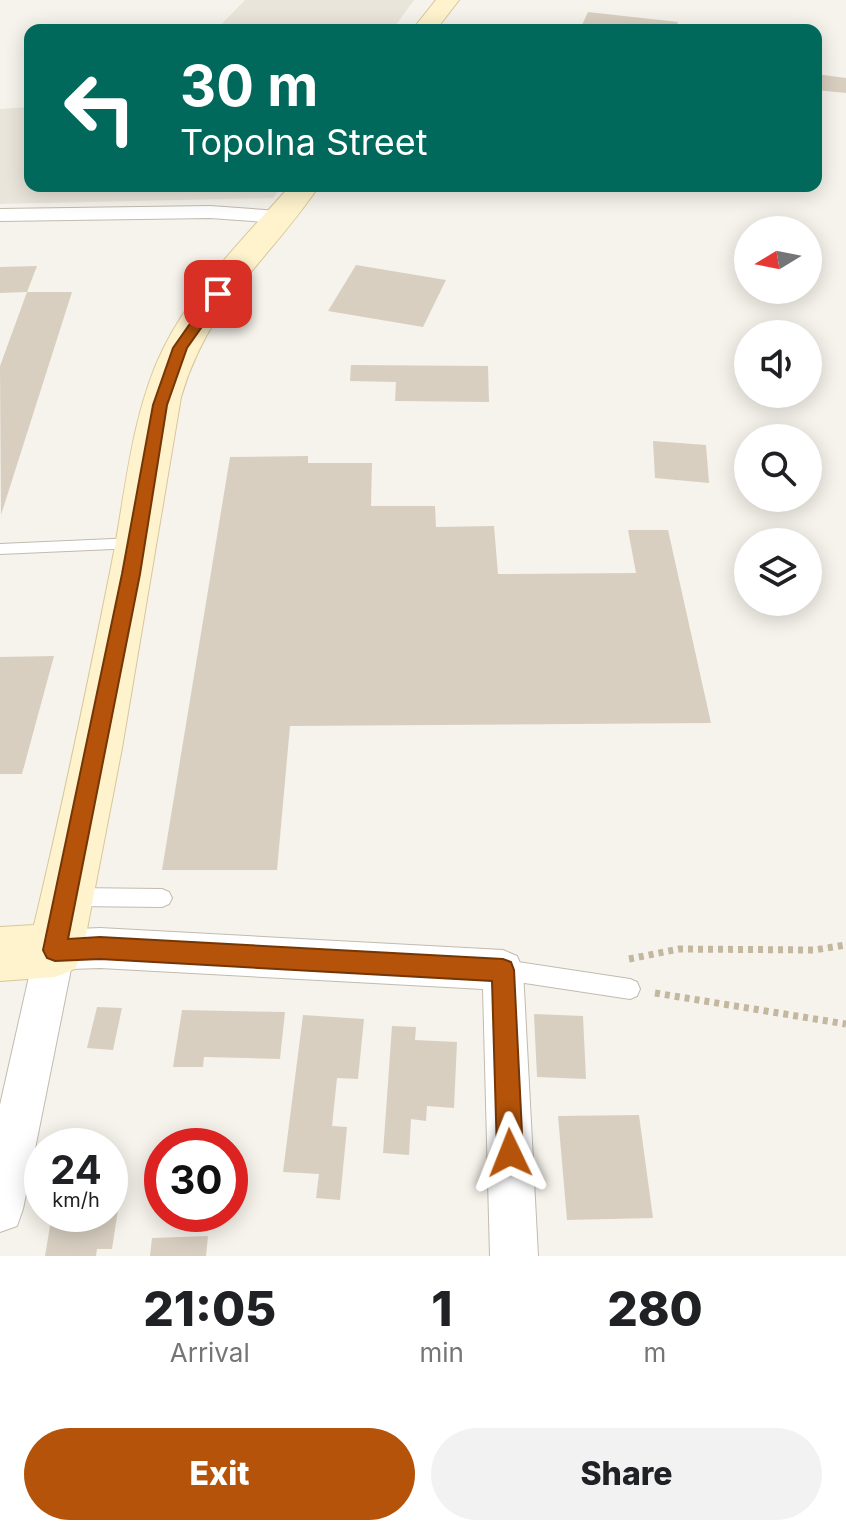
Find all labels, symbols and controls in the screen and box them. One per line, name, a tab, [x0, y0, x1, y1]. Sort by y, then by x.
text: 30 m	[180, 52, 318, 120]
icon: left	[48, 56, 152, 160]
text: Topolna Street	[180, 120, 428, 164]
north arrow	[734, 216, 822, 304]
map controls	[734, 216, 822, 616]
pin	[184, 260, 252, 328]
icon: arrive	[196, 272, 240, 316]
button: sound	[734, 320, 822, 408]
button: search	[734, 424, 822, 512]
button: layers	[734, 528, 822, 616]
position arrow	[468, 1111, 552, 1195]
speed limit sign: 30	[144, 1128, 248, 1232]
text: 24	[50, 1145, 102, 1194]
text: km/h	[52, 1188, 100, 1212]
text: 21:05	[143, 1279, 276, 1338]
text: 1	[431, 1279, 452, 1338]
text: 280	[607, 1279, 703, 1338]
text: Arrival	[170, 1337, 250, 1368]
text: min	[420, 1337, 464, 1368]
text: m	[644, 1337, 666, 1368]
button: Exit	[24, 1428, 415, 1520]
button: Share	[431, 1428, 822, 1520]

